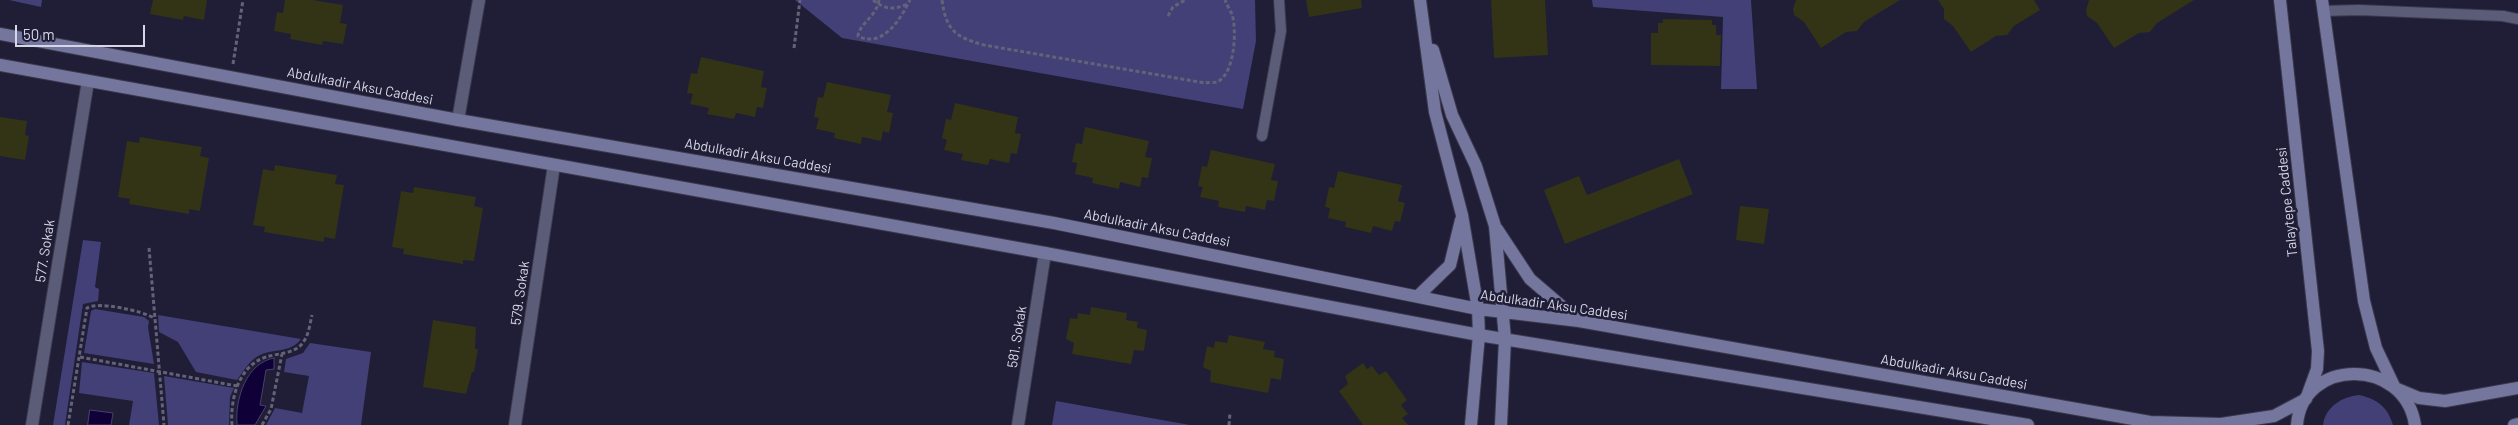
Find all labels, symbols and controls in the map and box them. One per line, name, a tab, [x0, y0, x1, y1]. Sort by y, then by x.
scale bar	[18, 15, 148, 47]
text: 50 m	[23, 25, 55, 43]
street label: Abdulkadir Aksu Caddesi	[285, 64, 435, 108]
street label: Abdulkadir Aksu Caddesi	[683, 135, 833, 177]
street label: Talaytepe Caddesi	[2273, 146, 2301, 258]
street label: Abdulkadir Aksu Caddesi	[1082, 206, 1232, 250]
street label: 577. Sokak	[32, 218, 58, 284]
street label: 579. Sokak	[507, 260, 533, 326]
street label: Abdulkadir Aksu Caddesi	[1479, 286, 1629, 324]
street label: 581. Sokak	[1004, 305, 1030, 369]
street label: Abdulkadir Aksu Caddesi	[1879, 351, 2029, 393]

